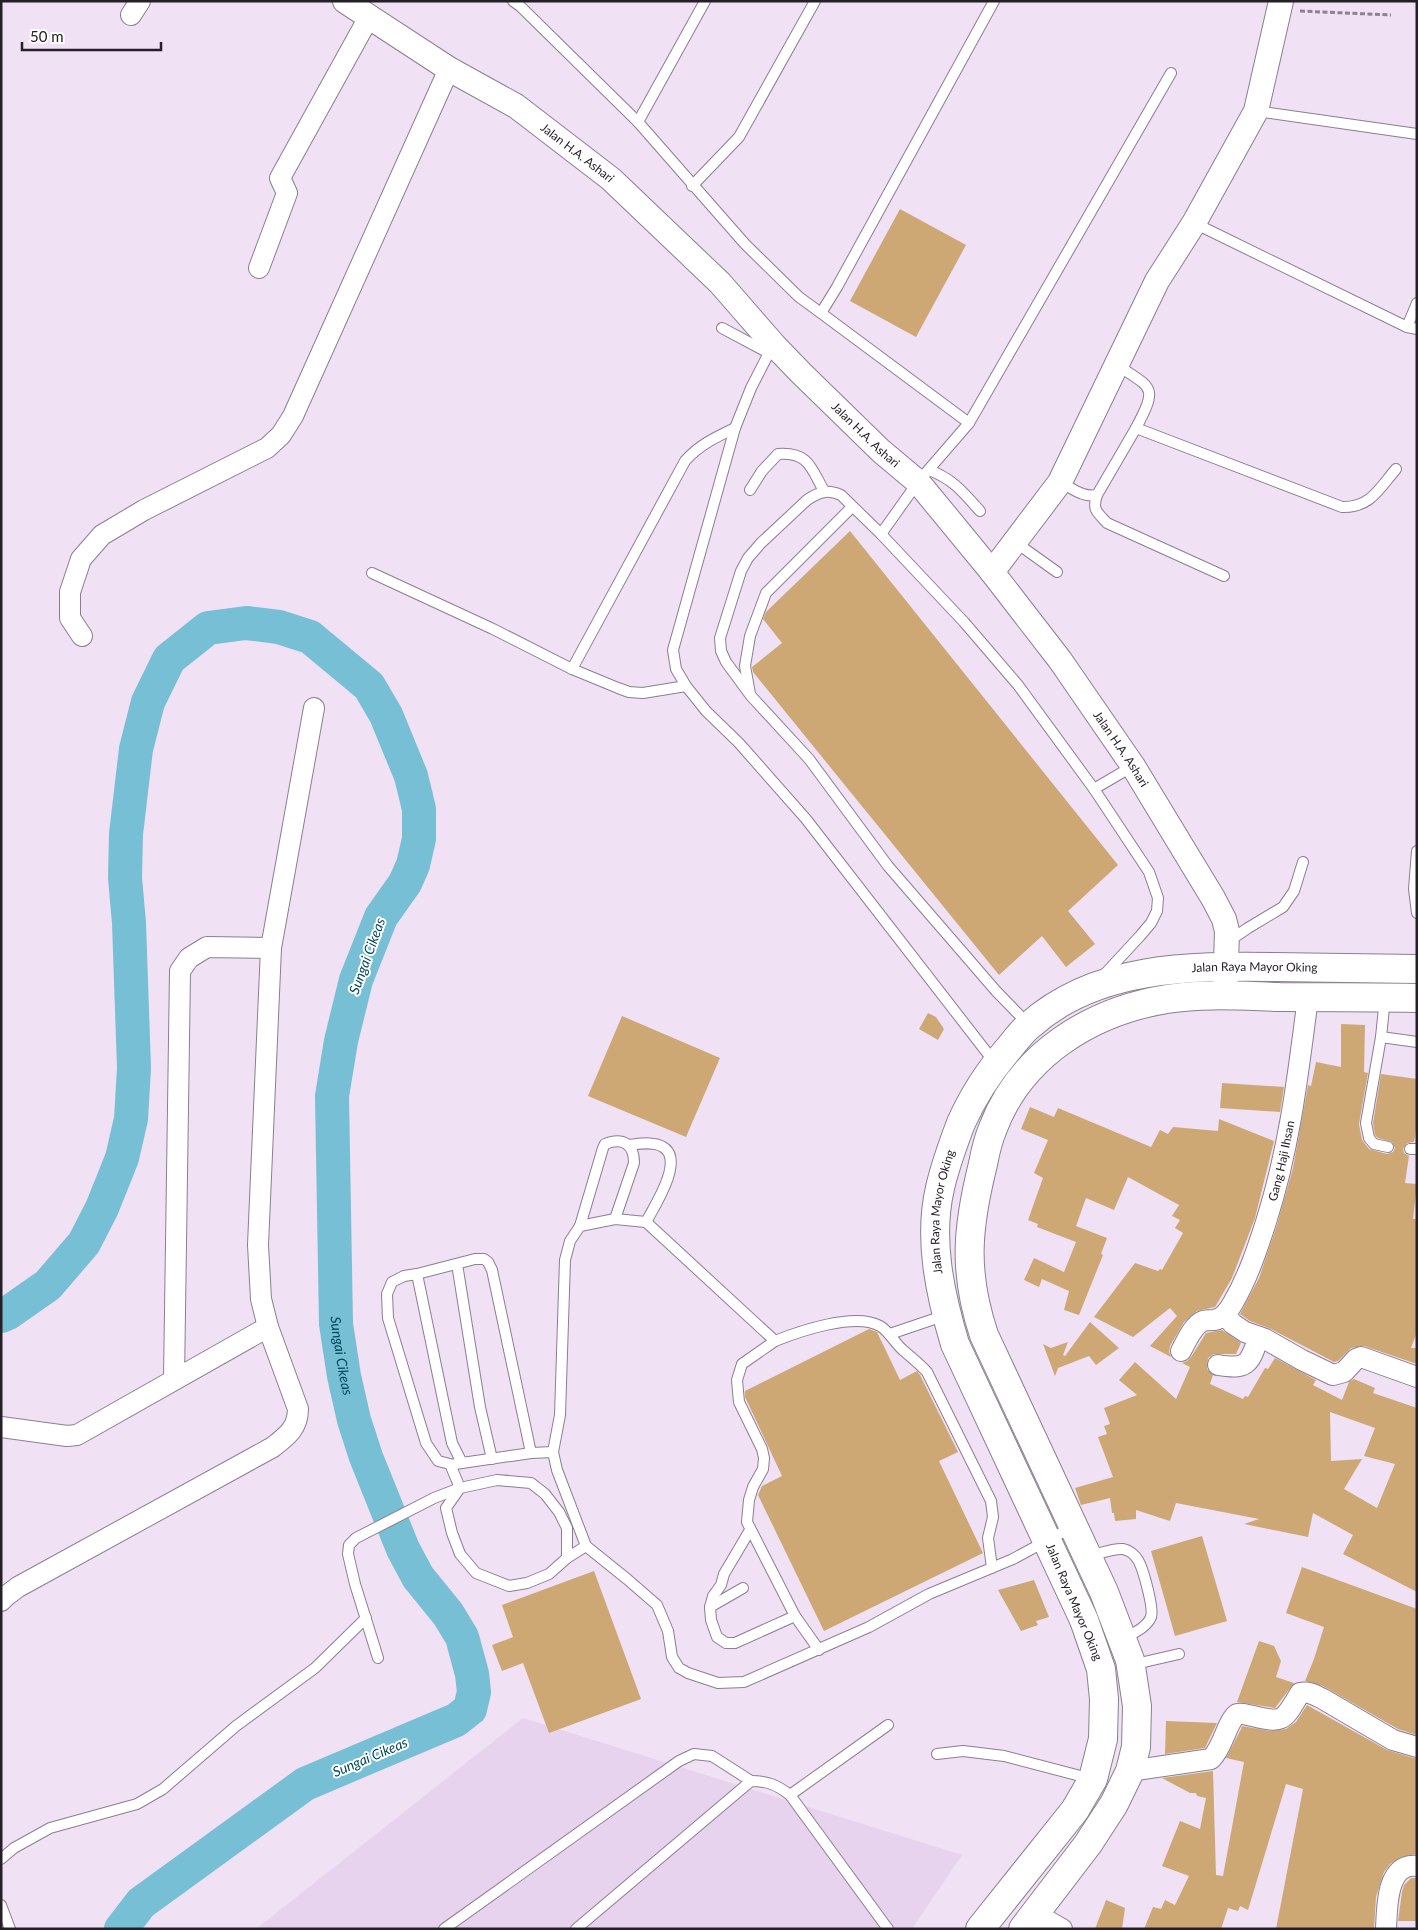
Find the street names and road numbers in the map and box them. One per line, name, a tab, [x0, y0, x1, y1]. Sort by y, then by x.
street label: Jalan H.A. Ashari	[538, 120, 618, 185]
street label: Jalan H.A. Ashari	[829, 399, 903, 471]
street label: Jalan H.A. Ashari	[1090, 708, 1152, 790]
street label: Jalan Raya Mayor Oking	[1191, 959, 1318, 975]
street label: Gang Haji Ihsan	[1265, 1119, 1297, 1203]
street label: Jalan Raya Mayor Oking	[927, 1148, 958, 1275]
street label: Jalan Raya Mayor Oking	[1043, 1541, 1106, 1663]

